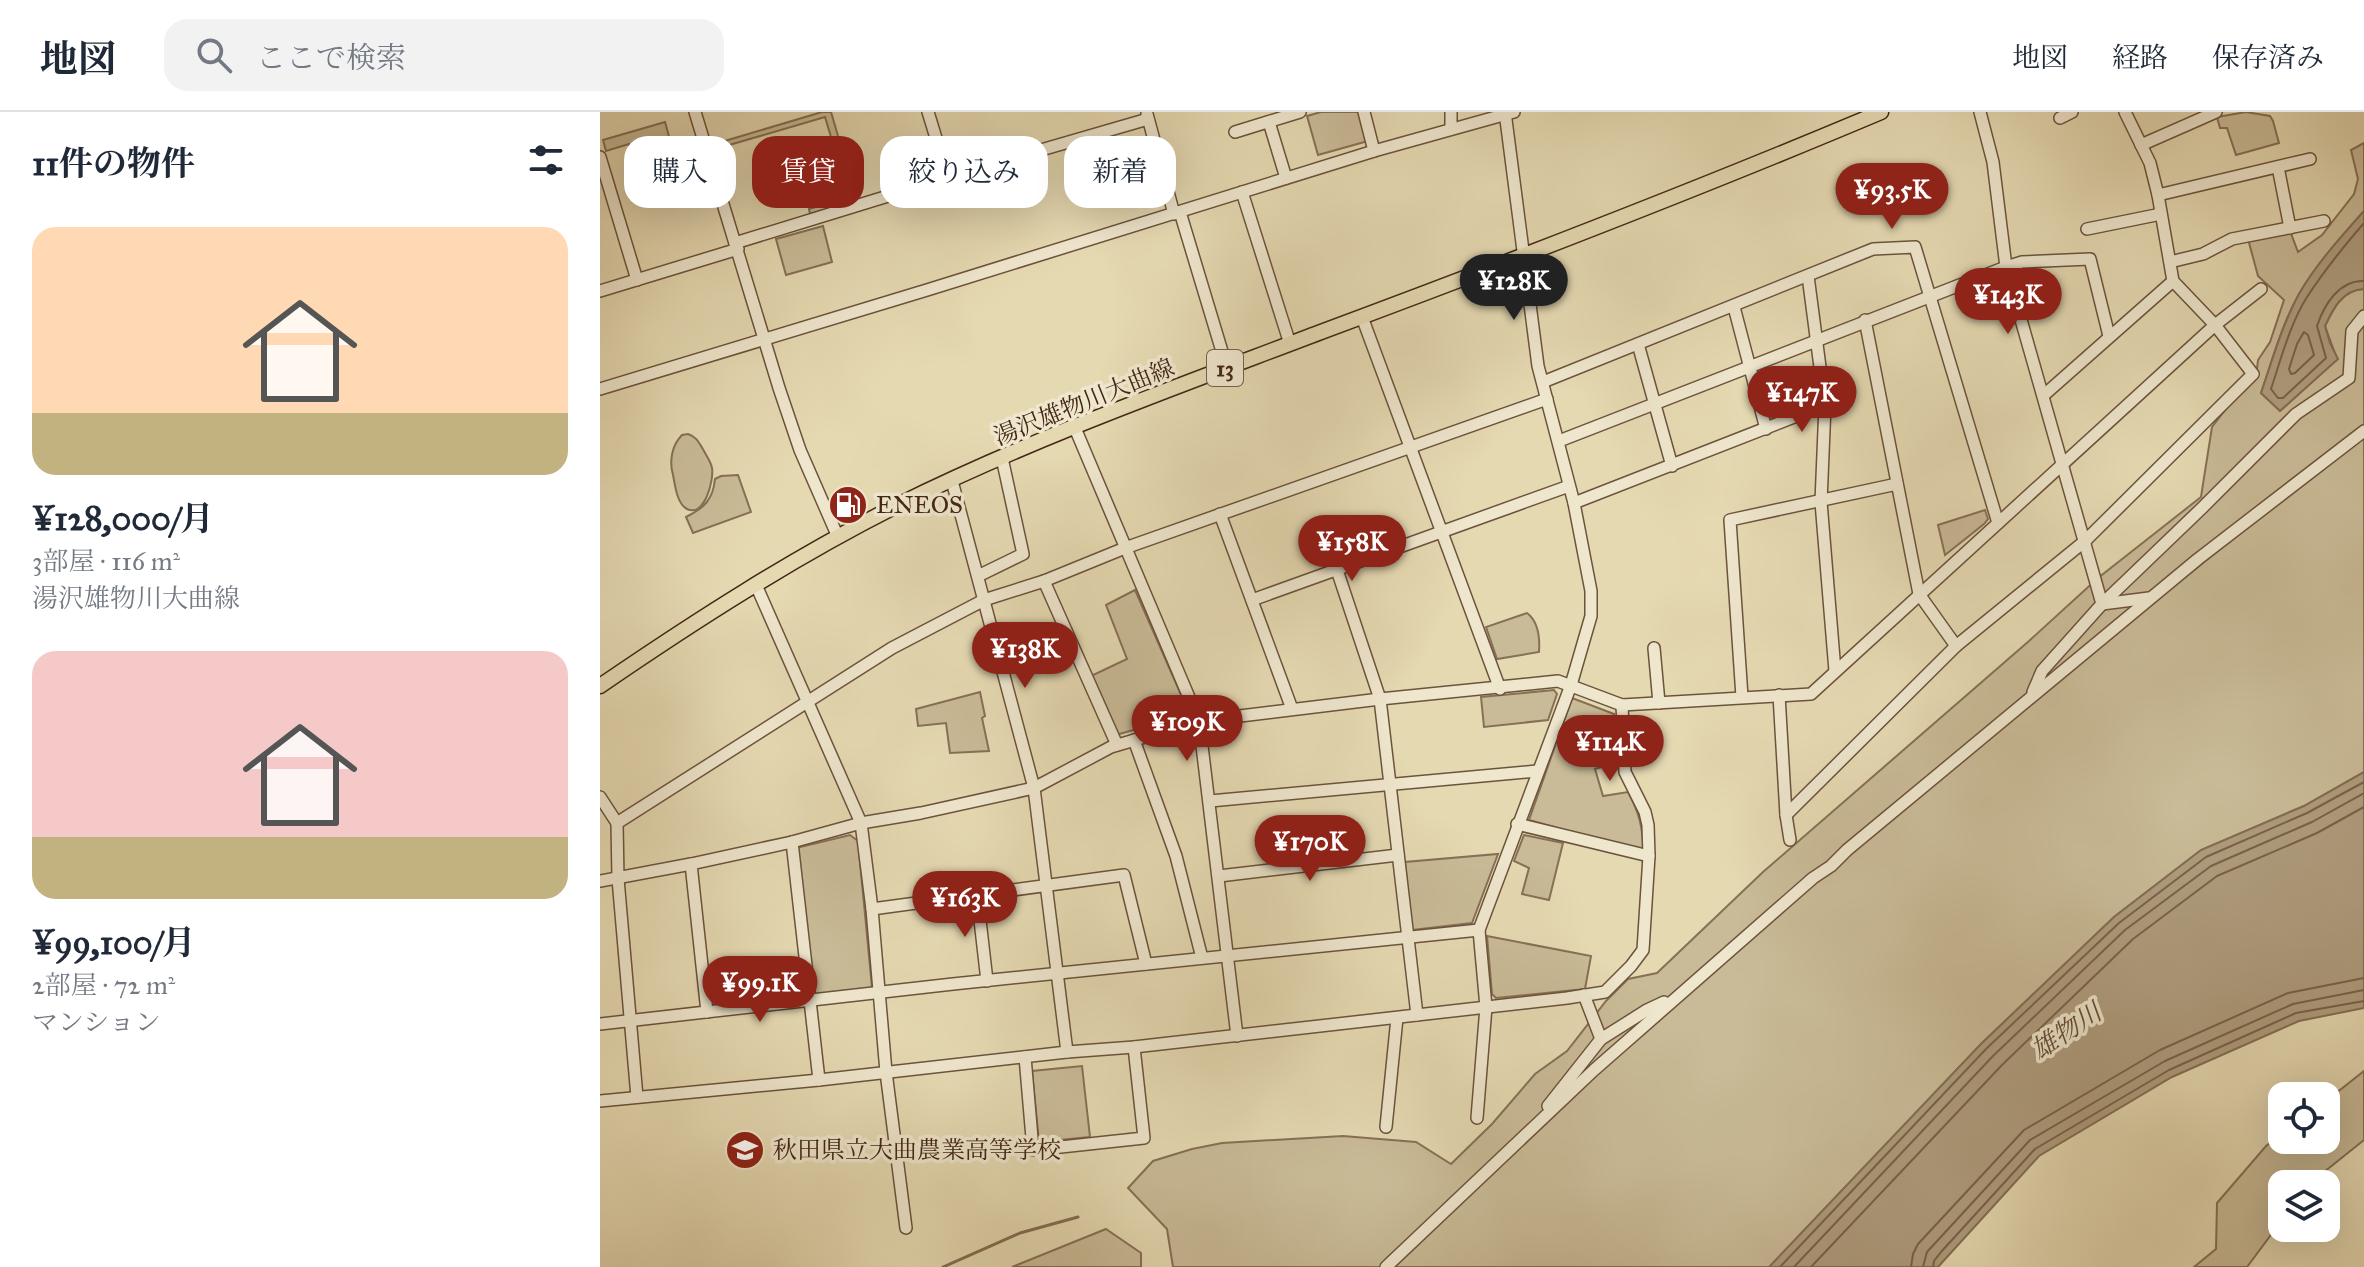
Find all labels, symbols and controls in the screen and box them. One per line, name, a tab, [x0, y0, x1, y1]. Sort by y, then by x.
search box	[164, 19, 724, 91]
icon: search	[192, 33, 236, 77]
text: 地図	[40, 36, 116, 82]
text: ここで検索	[256, 40, 406, 76]
text: 地図	[2012, 40, 2068, 75]
text: 経路	[2112, 40, 2168, 75]
text: 保存済み	[2212, 40, 2324, 75]
chip: 購入	[624, 136, 736, 208]
chip: 賃貸	[752, 136, 864, 208]
chip: 絞り込み	[880, 136, 1048, 208]
chip: 新着	[1064, 136, 1176, 208]
icon: filters	[524, 138, 568, 182]
text: 11件の物件	[32, 143, 195, 184]
pin: ¥93.5K	[1827, 163, 1957, 231]
text: ¥93.5K	[1853, 173, 1931, 205]
pin: ¥128K	[1458, 254, 1570, 322]
text: ¥128K	[1478, 264, 1550, 296]
pin: ¥143K	[1952, 268, 2064, 336]
text: ¥143K	[1973, 278, 2043, 310]
icon: home	[228, 279, 372, 423]
road number: 13	[1207, 350, 1243, 386]
street label: 湯沢雄物川大曲線	[989, 352, 1179, 452]
pin: ¥147K	[1746, 366, 1858, 434]
text: ¥147K	[1765, 376, 1839, 408]
fuel station icon: ENEOS	[827, 484, 869, 526]
place label: ENEOS	[876, 490, 963, 520]
text: ¥128,000/月	[32, 498, 214, 539]
pin: ¥158K	[1296, 515, 1408, 583]
text: ¥158K	[1316, 525, 1388, 557]
text: 3部屋 · 116 m²	[32, 545, 180, 577]
text: 湯沢雄物川大曲線	[32, 582, 240, 614]
pin: ¥138K	[969, 622, 1081, 690]
text: ¥138K	[990, 632, 1060, 664]
pin: ¥109K	[1131, 695, 1243, 763]
icon: home	[228, 703, 372, 847]
text: ¥109K	[1150, 705, 1224, 737]
pin: ¥114K	[1554, 715, 1666, 783]
text: ¥114K	[1575, 725, 1645, 757]
pin: ¥170K	[1254, 815, 1366, 883]
text: ¥170K	[1273, 825, 1347, 857]
pin: ¥163K	[909, 871, 1021, 939]
text: ¥163K	[930, 881, 1000, 913]
text: ¥99,100/月	[32, 922, 196, 963]
pin: ¥99.1K	[695, 956, 825, 1024]
text: ¥99.1K	[720, 966, 800, 998]
text: 2部屋 · 72 m²	[32, 969, 175, 1001]
water label: 雄物川	[2025, 994, 2110, 1066]
text: マンション	[32, 1006, 161, 1038]
map controls	[2268, 1082, 2340, 1242]
button: locate	[2268, 1082, 2340, 1154]
school or university icon: 秋田県立大曲農業高等学校	[724, 1129, 766, 1171]
place label: 秋田県立大曲農業高等学校	[773, 1135, 1061, 1165]
button: layers	[2268, 1170, 2340, 1242]

